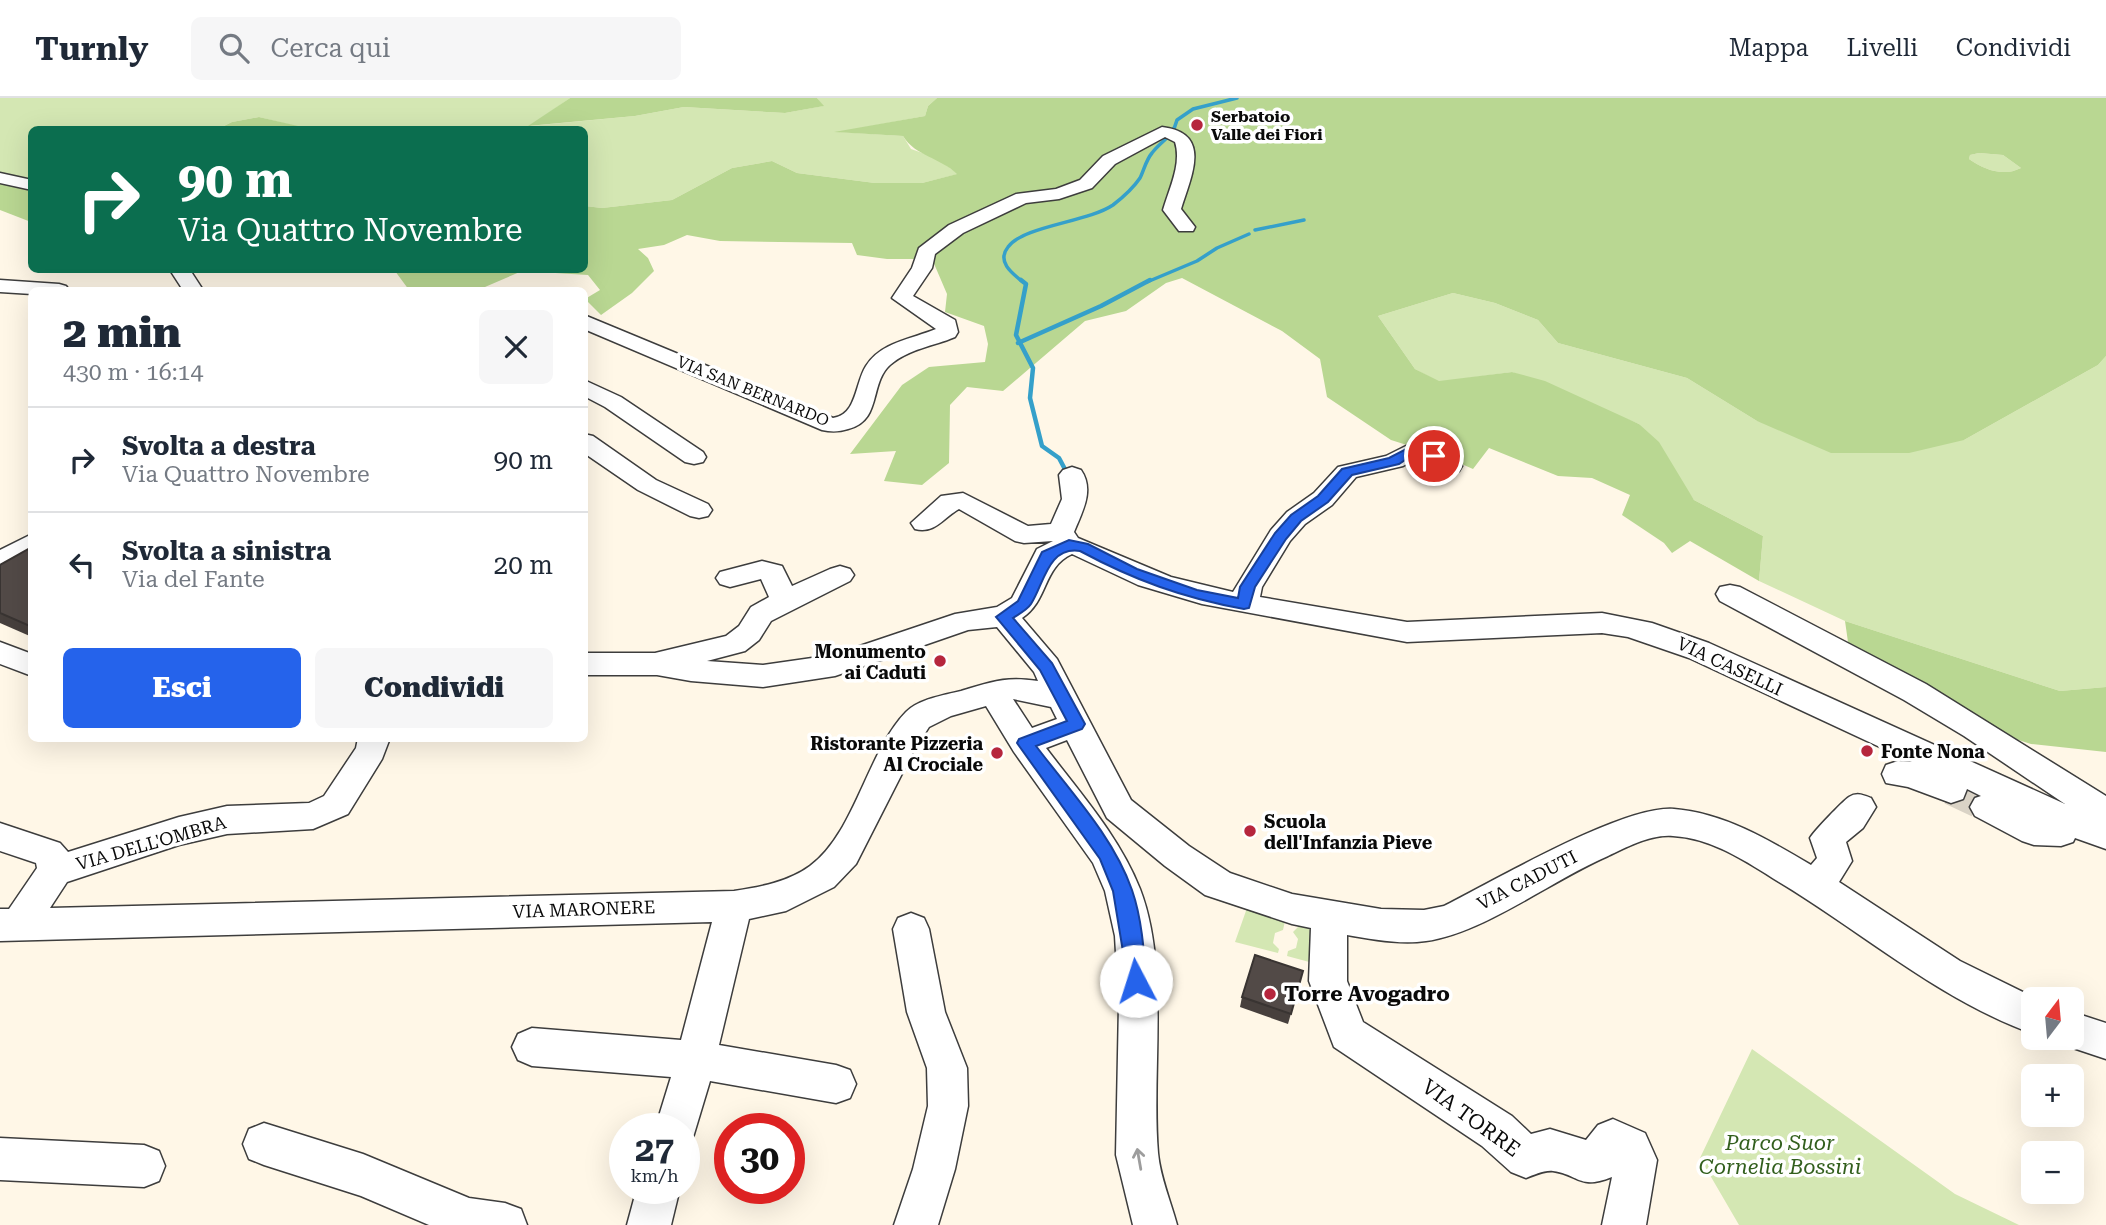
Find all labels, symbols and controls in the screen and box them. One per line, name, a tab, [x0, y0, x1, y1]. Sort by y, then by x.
search box	[191, 17, 681, 80]
text: Turnly	[35, 29, 149, 68]
icon: search	[215, 29, 253, 67]
text: Cerca qui	[271, 33, 390, 63]
text: Mappa	[1729, 34, 1808, 62]
text: Livelli	[1846, 34, 1918, 62]
text: Condividi	[1956, 34, 2071, 62]
place label: Serbatoio Valle dei Fiori	[1211, 107, 1323, 144]
marker: Serbatoio Valle dei Fiori	[1189, 117, 1205, 133]
text: 90 m	[178, 152, 293, 209]
icon: right	[63, 154, 154, 245]
text: Via Quattro Novembre	[178, 211, 523, 249]
text: 2 min	[63, 308, 181, 357]
button: close	[479, 310, 553, 384]
street label: VIA SAN BERNARDO	[674, 352, 832, 430]
text: 430 m · 16:14	[63, 359, 203, 386]
pin	[1404, 426, 1464, 486]
text: Svolta a destra	[122, 431, 316, 461]
icon: arrive	[1415, 437, 1453, 475]
icon: right	[63, 441, 101, 479]
text: 90 m	[494, 445, 553, 475]
text: Via Quattro Novembre	[122, 461, 370, 488]
text: Svolta a sinistra	[122, 536, 331, 566]
icon: left	[63, 546, 101, 584]
text: 20 m	[494, 550, 553, 580]
text: Via del Fante	[122, 566, 265, 593]
street label: VIA CASELLI	[1674, 632, 1786, 700]
place label: Monumento ai Caduti	[815, 641, 926, 683]
button: Esci	[63, 648, 301, 728]
button: Condividi	[315, 648, 553, 728]
marker: Monumento ai Caduti	[932, 653, 948, 669]
place label: Ristorante Pizzeria Al Crociale	[810, 733, 983, 775]
place label: Fonte Nona	[1881, 741, 1985, 762]
marker: Fonte Nona	[1859, 743, 1875, 759]
marker: Ristorante Pizzeria Al Crociale	[989, 745, 1005, 761]
street label: VIA DELL'OMBRA	[74, 811, 229, 874]
place label: Scuola dell'Infanzia Pieve	[1264, 811, 1433, 853]
marker: Scuola dell'Infanzia Pieve	[1242, 823, 1258, 839]
street label: VIA CADUTI	[1474, 846, 1580, 914]
street label: VIA MARONERE	[512, 896, 656, 922]
position arrow	[1099, 944, 1173, 1018]
place label: Torre Avogadro	[1284, 982, 1450, 1006]
marker: Torre Avogadro	[1262, 986, 1278, 1002]
north arrow	[2021, 987, 2084, 1050]
map controls	[2021, 987, 2084, 1204]
button: +	[2021, 1064, 2084, 1127]
street label: VIA TORRE	[1417, 1074, 1525, 1162]
speed limit sign: 30	[714, 1113, 805, 1204]
text: 27	[635, 1129, 674, 1170]
park label: Parco Suor Cornelia Bossini	[1699, 1131, 1861, 1179]
button: −	[2021, 1141, 2084, 1204]
one-way arrow	[1132, 1148, 1145, 1171]
text: km/h	[630, 1165, 679, 1186]

